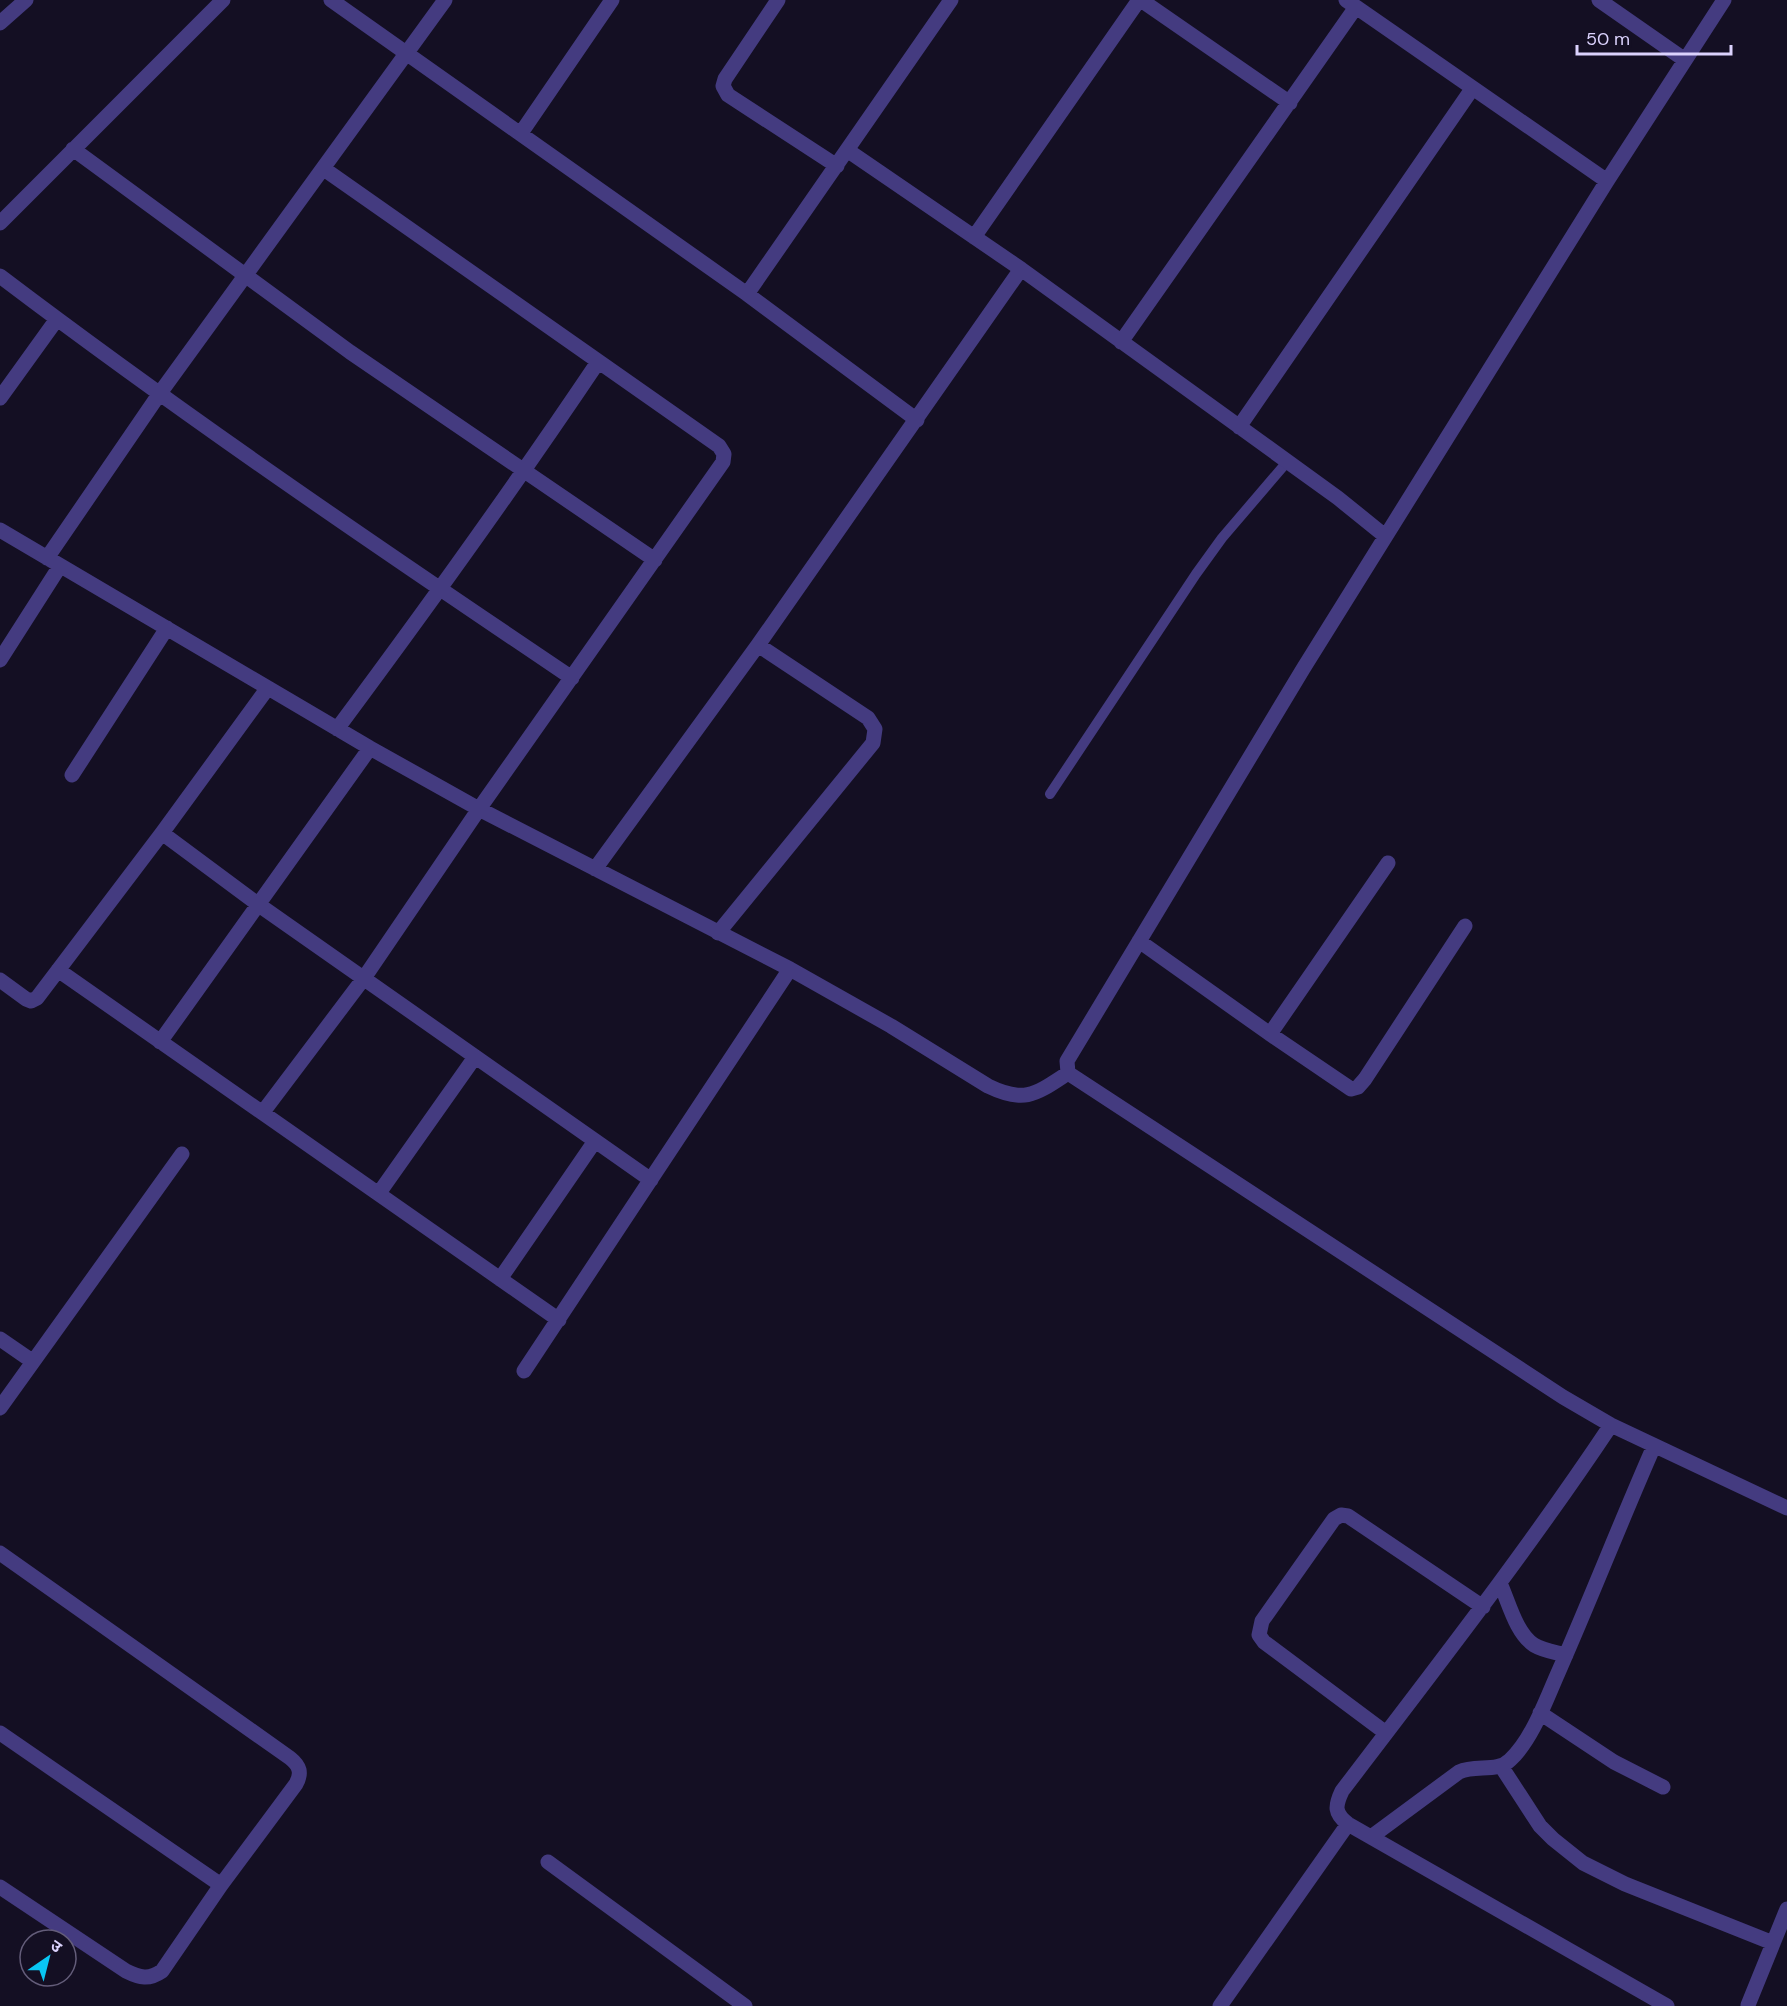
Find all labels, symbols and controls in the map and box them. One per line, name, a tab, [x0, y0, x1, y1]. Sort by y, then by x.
scale bar	[1577, 18, 1732, 56]
text: 50 m	[1586, 27, 1630, 51]
north arrow	[18, 1928, 78, 1988]
text: उ	[46, 1935, 67, 1958]

